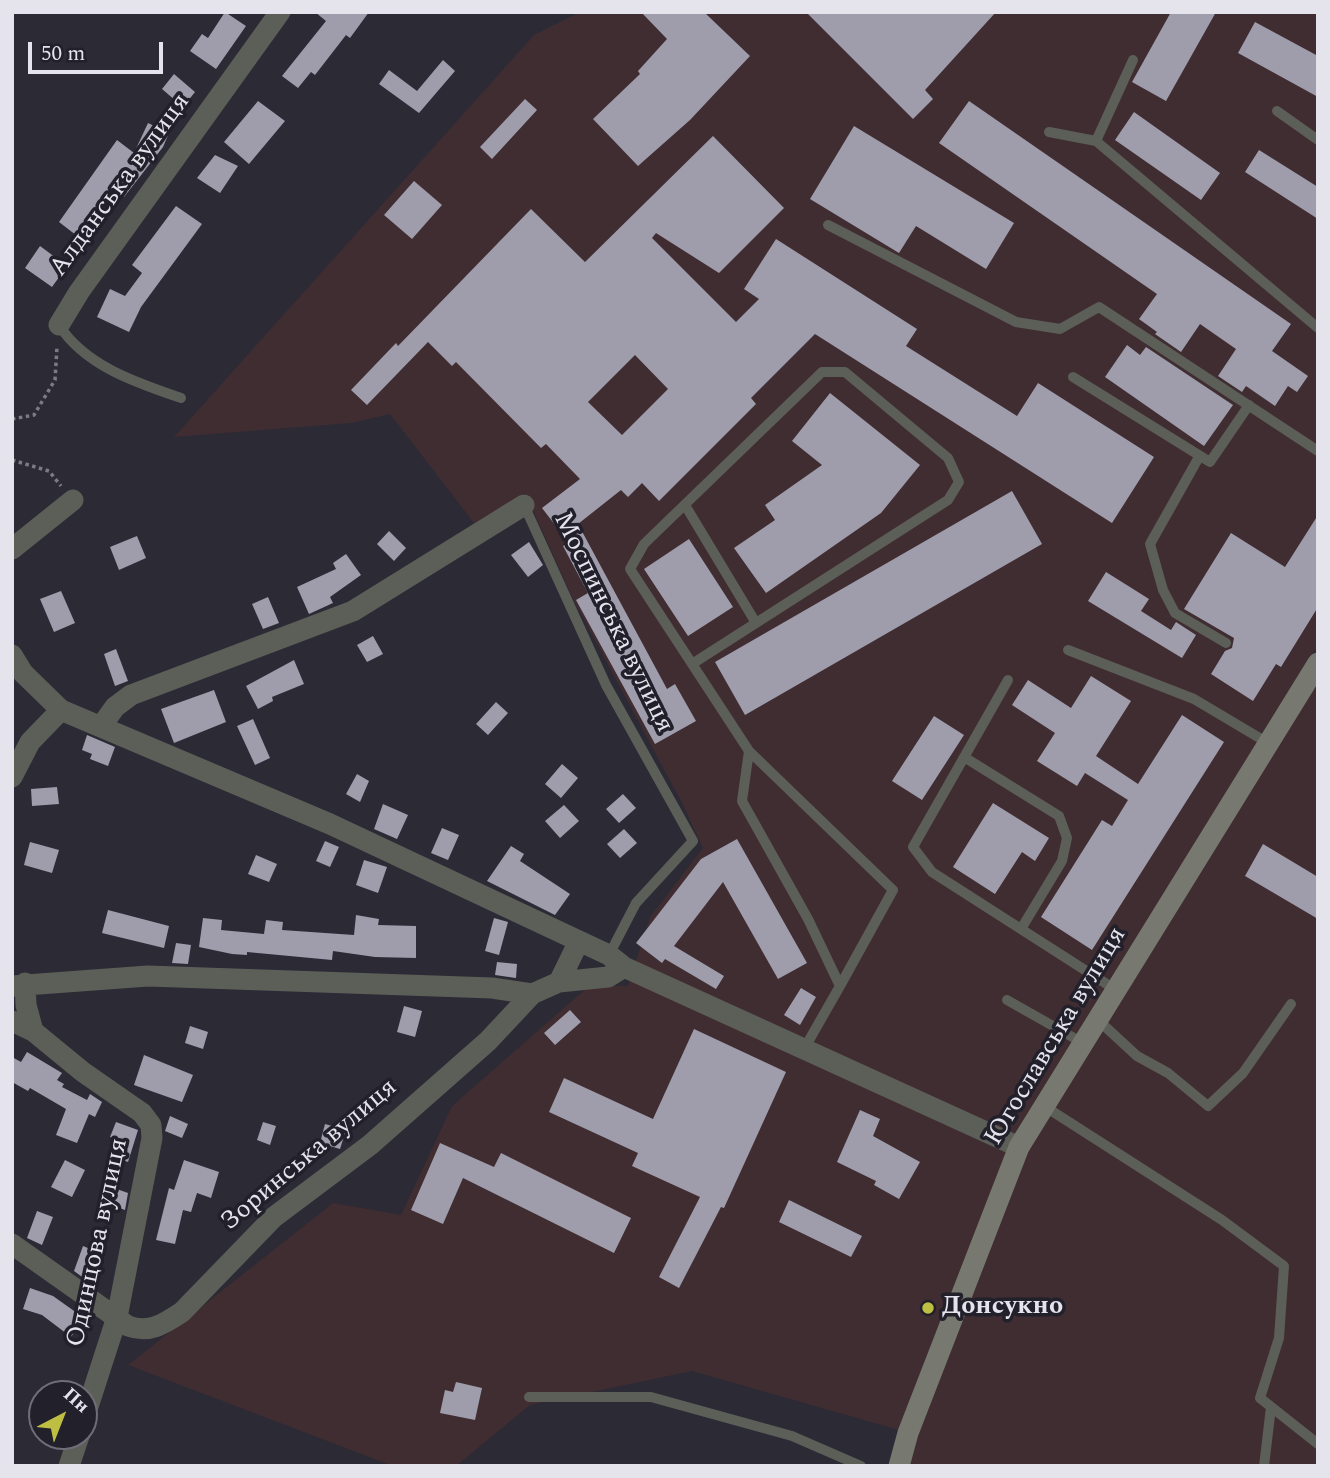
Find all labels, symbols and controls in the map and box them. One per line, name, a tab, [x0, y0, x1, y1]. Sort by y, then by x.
scale bar	[32, 28, 166, 72]
text: 50 m	[41, 38, 85, 70]
street label: Алданська вулиця	[44, 88, 198, 284]
street label: Моспинська вулиця	[545, 508, 679, 738]
street label: Югославська вулиця	[979, 922, 1135, 1152]
street label: Зоринська вулиця	[216, 1073, 404, 1239]
street label: Одинцова вулиця	[62, 1136, 136, 1350]
place label: Донсукно	[942, 1292, 1063, 1324]
marker: Донсукно	[920, 1300, 936, 1316]
north arrow	[28, 1380, 98, 1450]
text: Пн	[56, 1381, 96, 1420]

